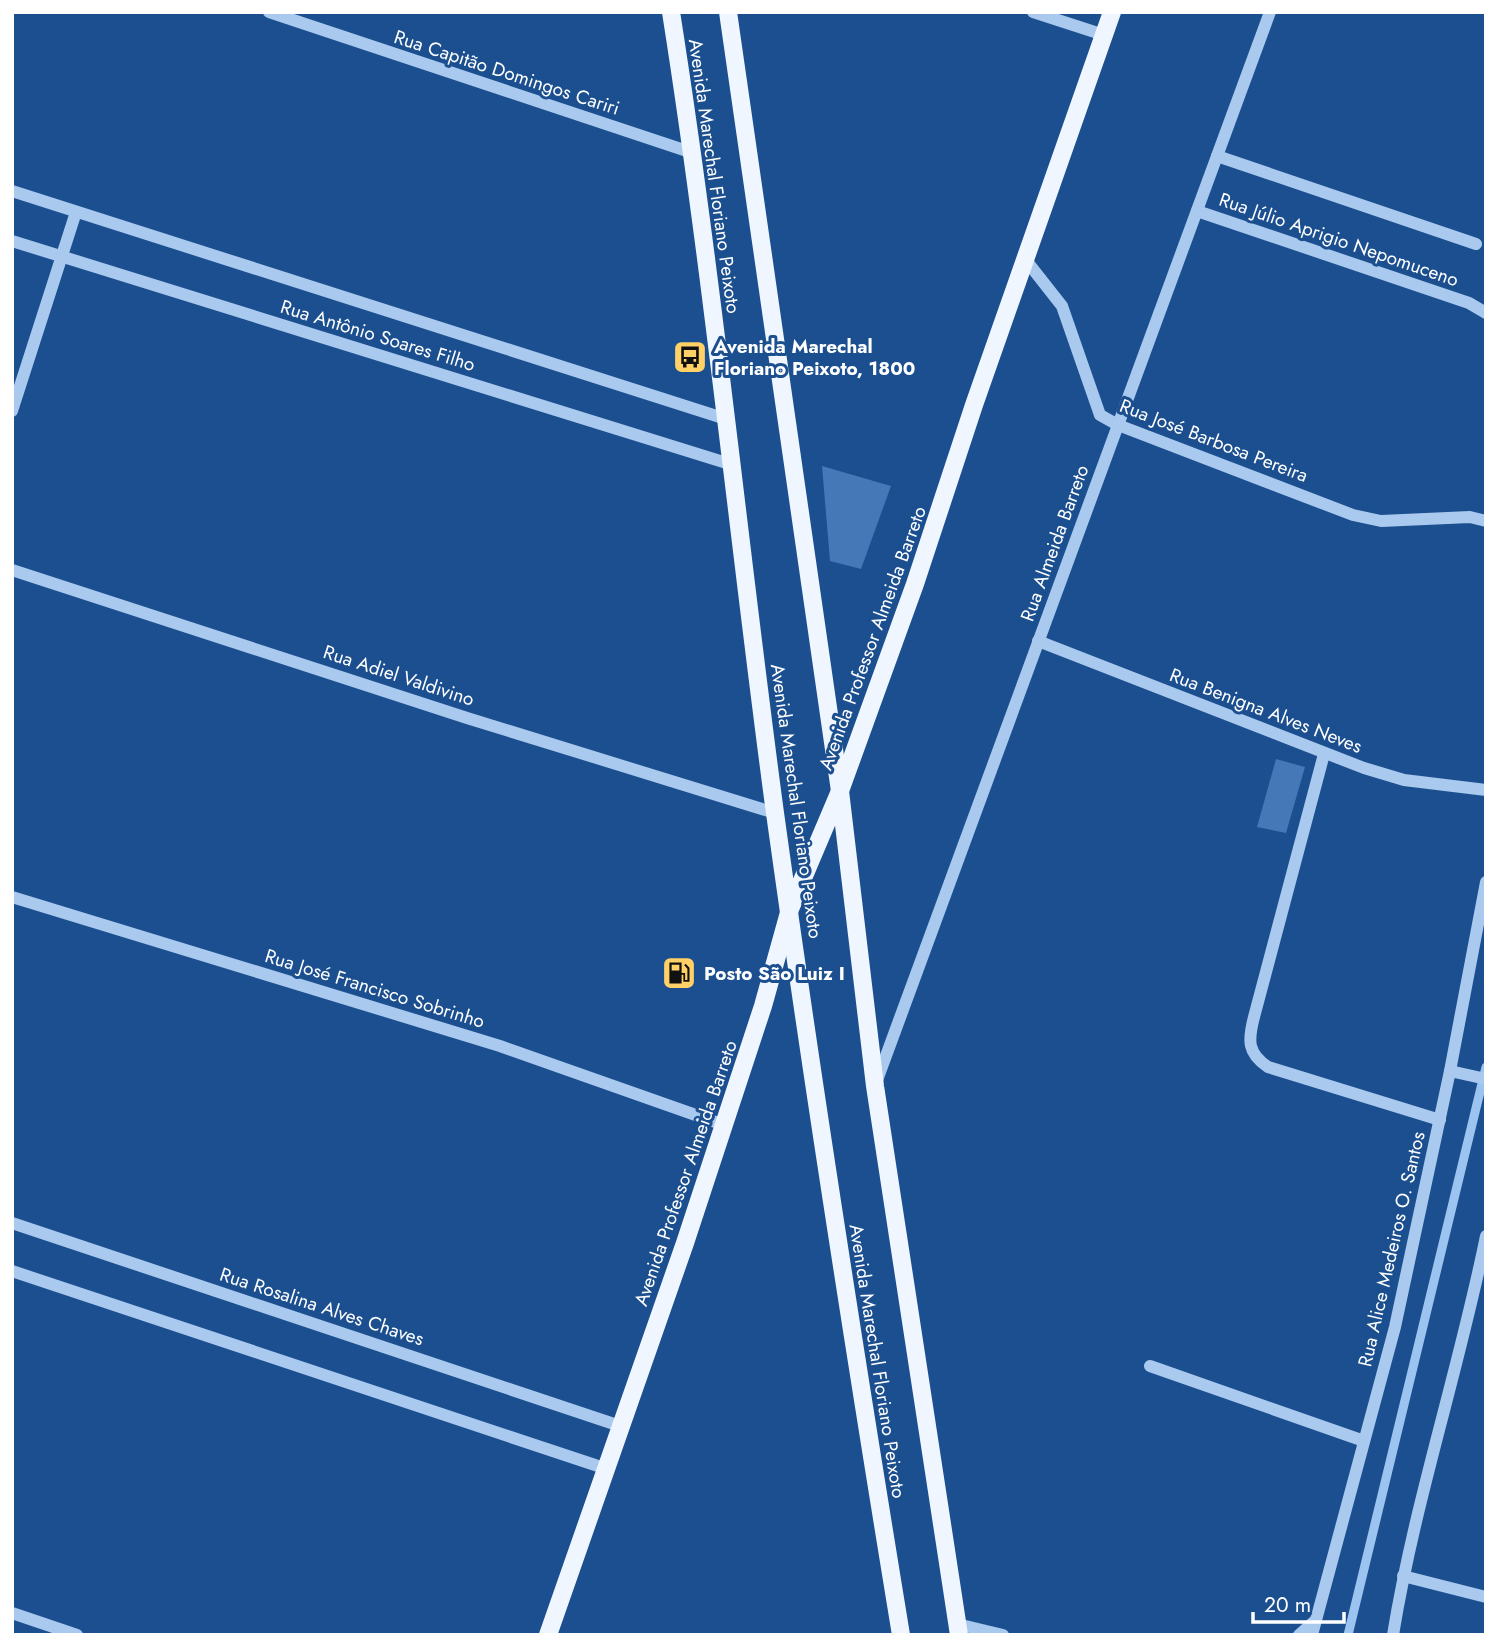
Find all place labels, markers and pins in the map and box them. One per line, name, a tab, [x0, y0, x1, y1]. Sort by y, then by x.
place label: Avenida Marechal Floriano Peixoto, 1800	[713, 333, 915, 382]
bus stop icon: Avenida Marechal Floriano Peixoto, 1800	[671, 338, 709, 376]
fuel station icon: Posto São Luiz I	[660, 954, 698, 992]
place label: Posto São Luiz I	[704, 960, 845, 987]

